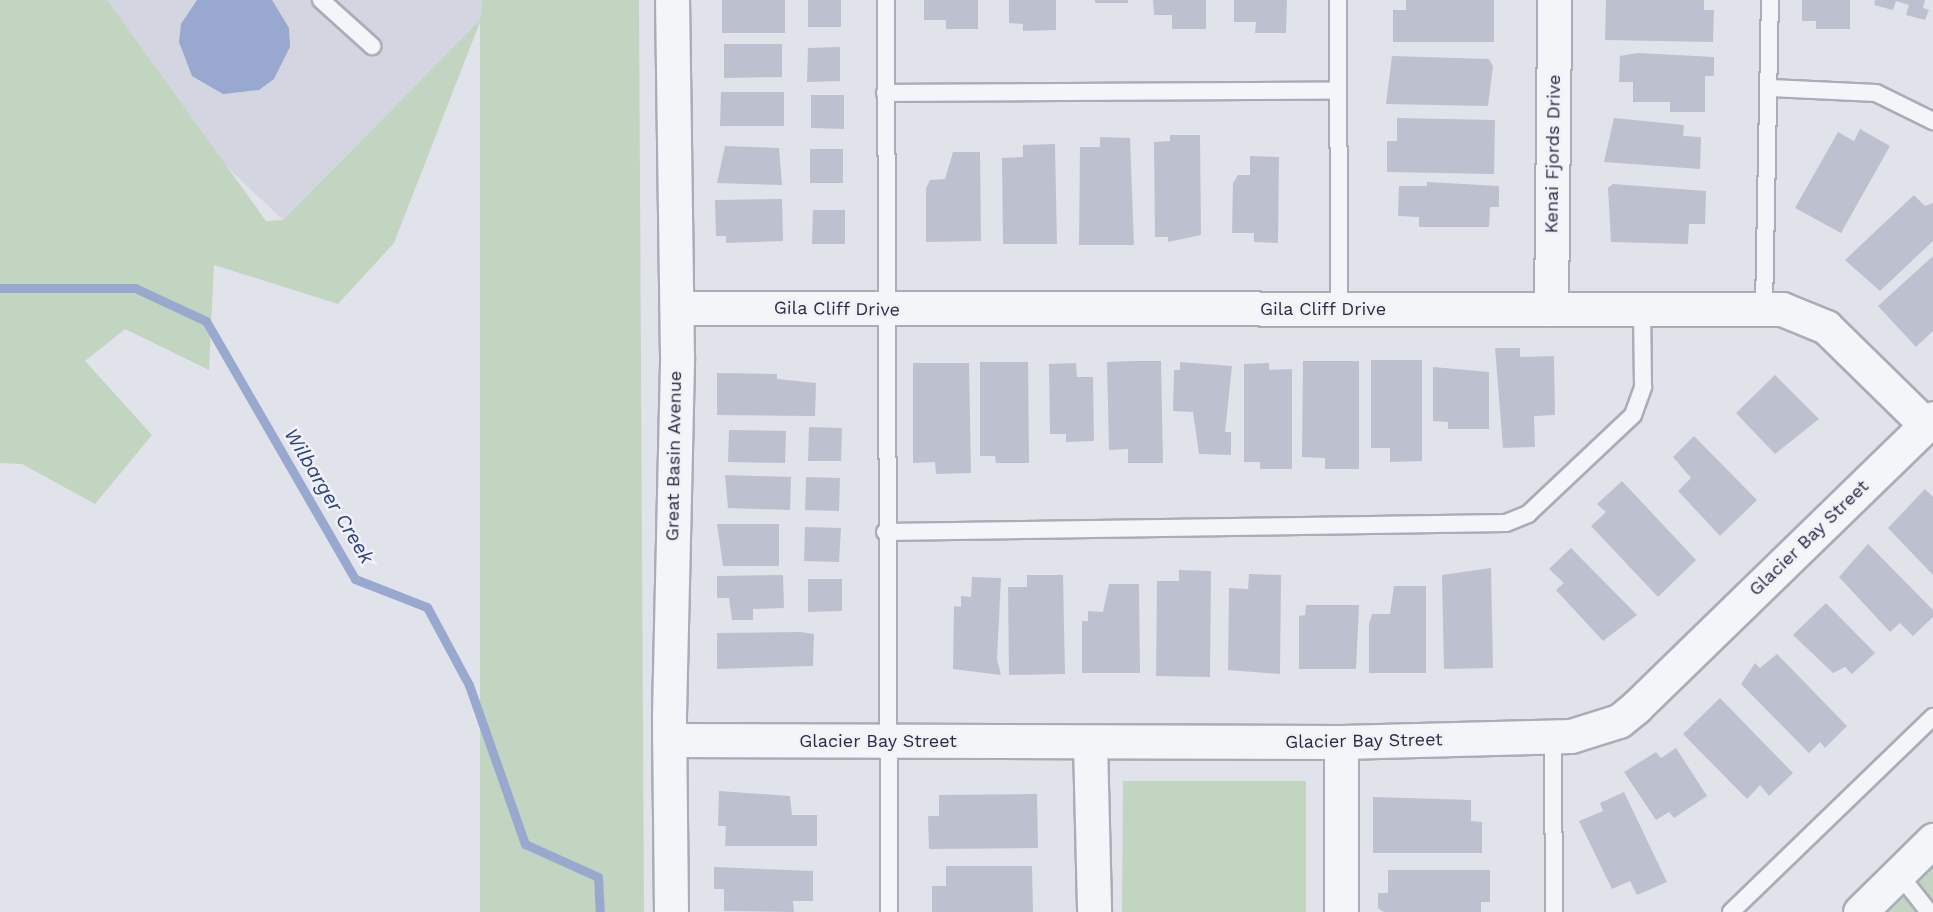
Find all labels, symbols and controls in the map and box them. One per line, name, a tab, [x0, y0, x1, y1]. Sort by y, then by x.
street label: Kenai Fjords Drive	[1541, 74, 1565, 234]
street label: Gila Cliff Drive	[773, 297, 901, 321]
street label: Gila Cliff Drive	[1259, 298, 1387, 320]
street label: Great Basin Avenue	[662, 370, 686, 542]
water label: Wilbarger Creek	[279, 424, 379, 568]
street label: Glacier Bay Street	[1744, 475, 1874, 601]
street label: Glacier Bay Street	[1285, 729, 1443, 753]
street label: Glacier Bay Street	[799, 730, 957, 752]

